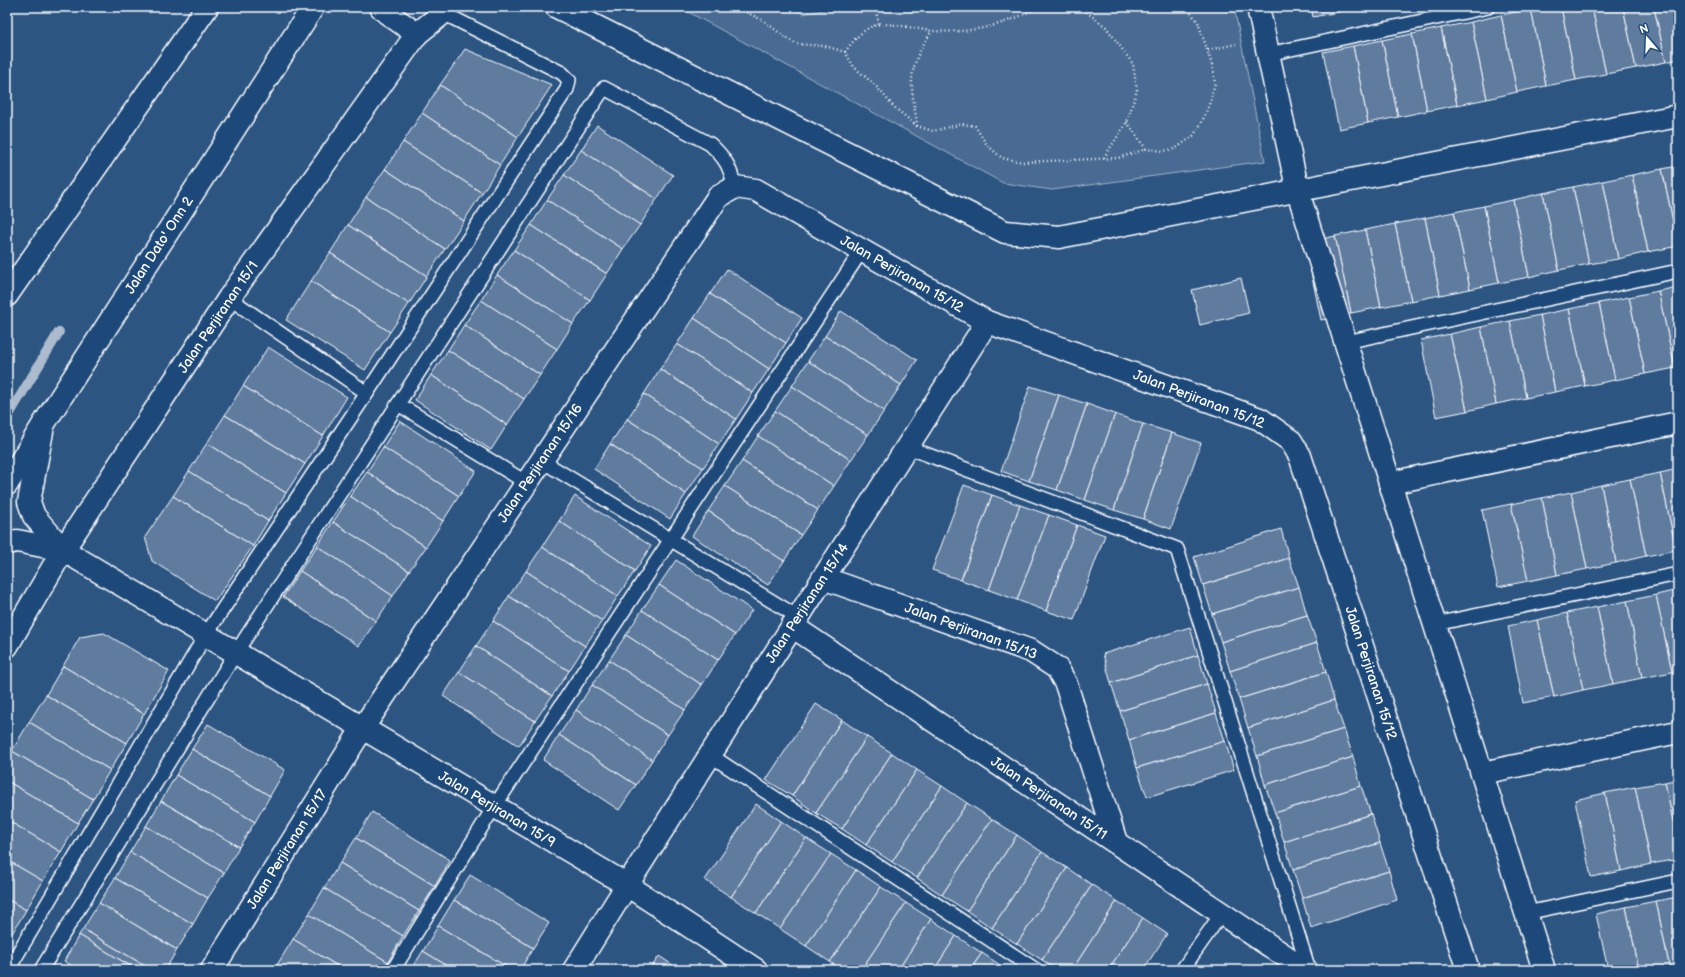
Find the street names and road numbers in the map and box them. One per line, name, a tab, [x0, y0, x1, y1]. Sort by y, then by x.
street label: Jalan Dato' Onn 2	[121, 193, 197, 297]
street label: Jalan Perjiranan 15/12	[837, 232, 967, 317]
street label: Jalan Perjiranan 15/1	[174, 258, 262, 376]
street label: Jalan Perjiranan 15/12	[1131, 366, 1268, 432]
street label: Jalan Perjiranan 15/16	[494, 400, 586, 526]
street label: Jalan Perjiranan 15/14	[762, 539, 852, 666]
street label: Jalan Perjiranan 15/13	[902, 599, 1040, 663]
street label: Jalan Perjiranan 15/12	[1341, 604, 1401, 743]
street label: Jalan Perjiranan 15/11	[988, 753, 1110, 843]
street label: Jalan Perjiranan 15/9	[435, 767, 559, 851]
street label: Jalan Perjiranan 15/17	[243, 786, 331, 912]

